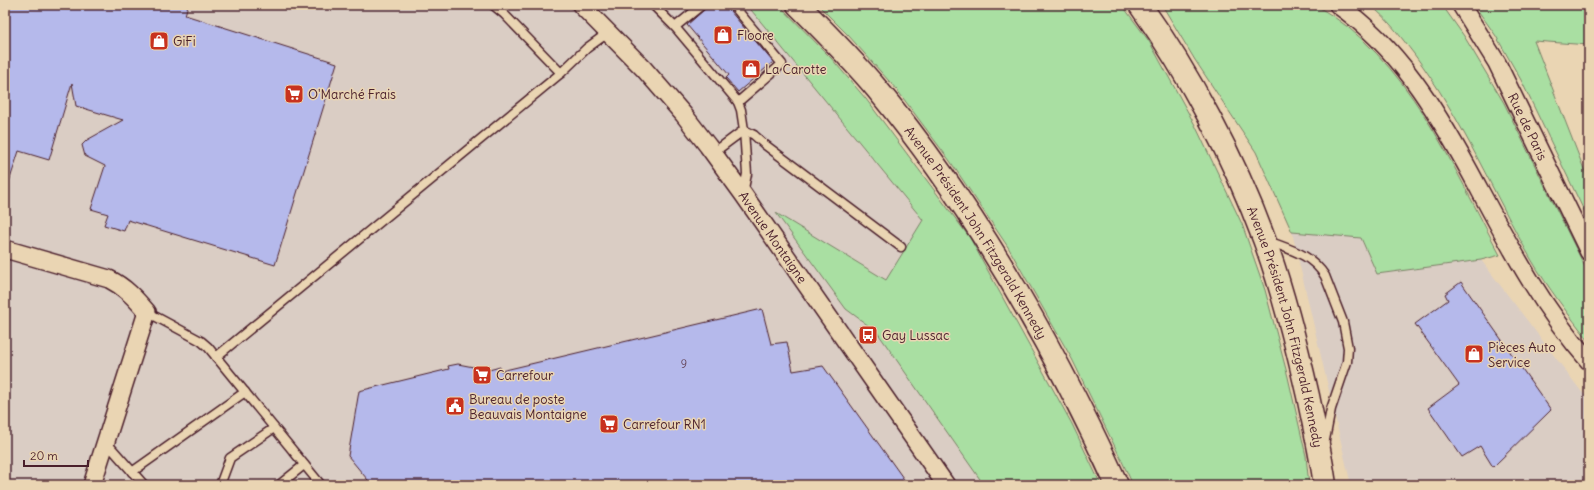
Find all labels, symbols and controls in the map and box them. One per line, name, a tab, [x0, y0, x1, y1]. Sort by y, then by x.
shop icon: Floore	[712, 24, 734, 46]
place label: Floore	[737, 27, 774, 44]
shop icon: GiFi	[148, 30, 170, 52]
place label: GiFi	[173, 33, 196, 50]
shop icon: La Carotte	[740, 58, 762, 80]
place label: La Carotte	[765, 61, 826, 78]
supermarket icon: O'Marché Frais	[283, 83, 305, 105]
place label: O'Marché Frais	[308, 86, 396, 103]
street label: Rue de Paris	[1504, 90, 1552, 163]
street label: Avenue Président John Fitzgerald Kennedy	[901, 123, 1051, 342]
street label: Avenue Montaigne	[735, 188, 811, 287]
street label: Avenue Président John Fitzgerald Kennedy	[1244, 204, 1327, 449]
bus stop icon: Gay Lussac	[857, 324, 879, 346]
place label: Gay Lussac	[882, 327, 950, 344]
place label: Pièces Auto Service	[1488, 339, 1556, 371]
shop icon: Pièces Auto Service	[1463, 343, 1485, 365]
house number: 9	[681, 357, 687, 371]
supermarket icon: Carrefour	[471, 364, 493, 386]
place label: Carrefour	[496, 367, 554, 384]
place label: Bureau de poste Beauvais Montaigne	[469, 391, 587, 423]
public building icon: Bureau de poste Beauvais Montaigne	[444, 395, 466, 417]
supermarket icon: Carrefour RN1	[598, 413, 620, 435]
place label: Carrefour RN1	[623, 416, 706, 433]
scale bar	[24, 442, 88, 468]
text: 20 m	[30, 448, 58, 463]

